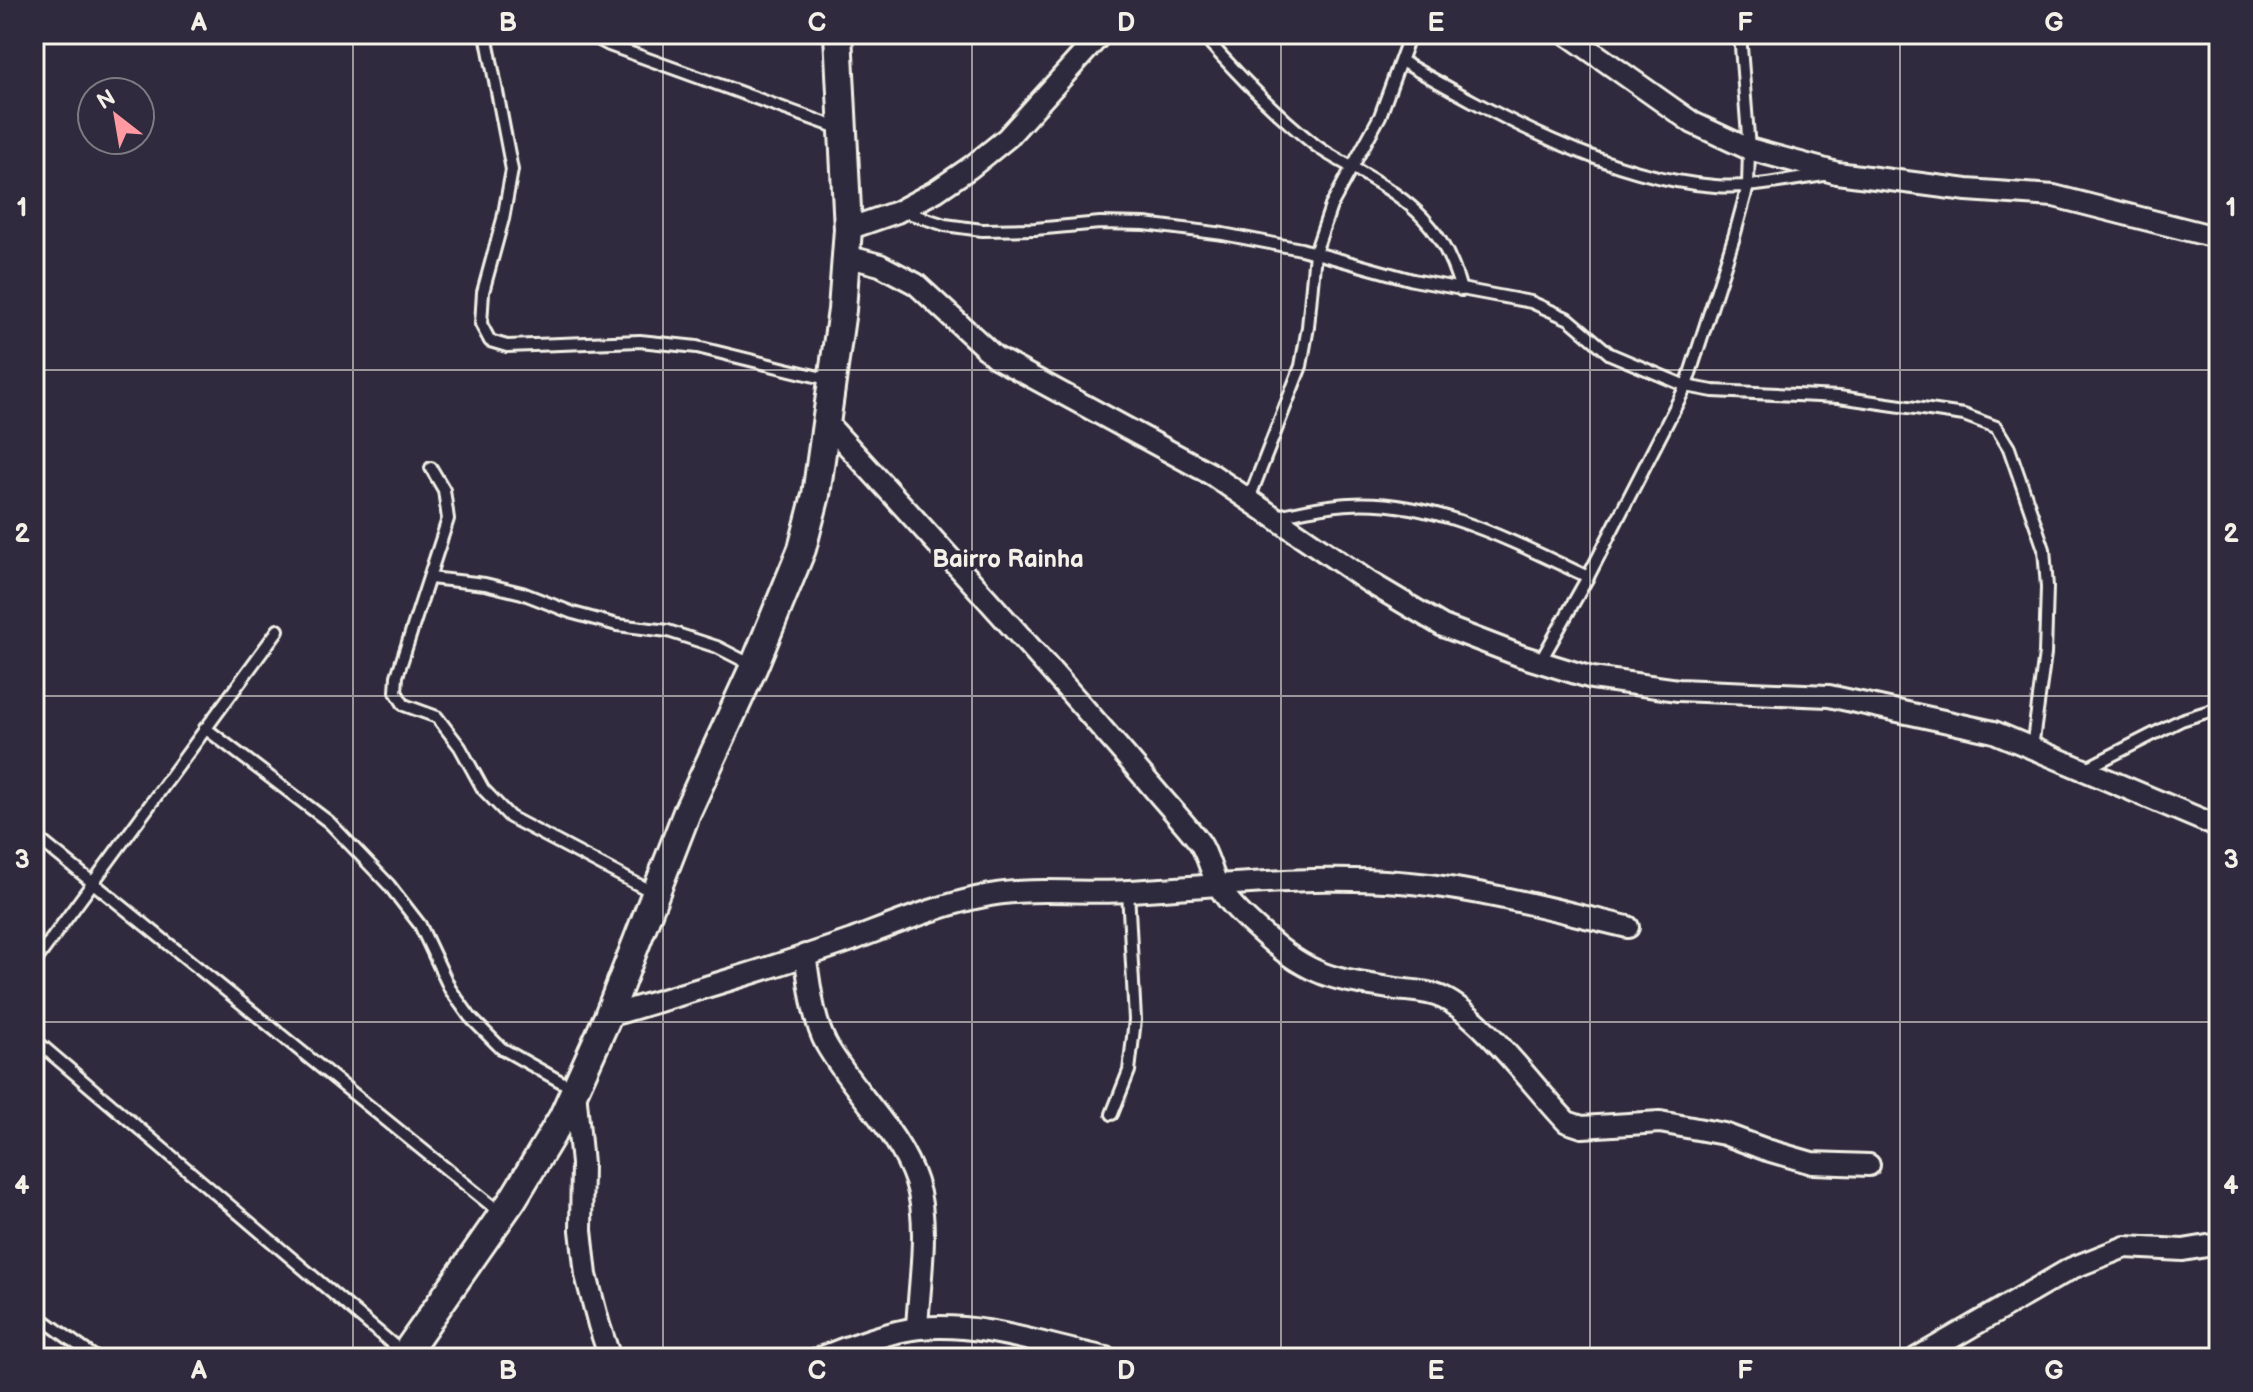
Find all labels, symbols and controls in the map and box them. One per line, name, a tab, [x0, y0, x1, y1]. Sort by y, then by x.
text: A	[190, 8, 207, 39]
text: B	[499, 8, 517, 39]
text: C	[808, 8, 826, 39]
text: D	[1117, 8, 1135, 39]
text: E	[1428, 8, 1445, 39]
text: F	[1737, 8, 1753, 39]
text: G	[2044, 8, 2064, 39]
north arrow	[76, 76, 156, 156]
text: N	[92, 84, 121, 116]
text: 1	[17, 193, 27, 224]
text: 1	[2226, 193, 2236, 224]
text: 2	[14, 519, 30, 550]
text: 2	[2223, 519, 2239, 550]
district label: Bairro Rainha	[932, 545, 1084, 574]
text: 3	[14, 845, 30, 876]
text: 3	[2223, 845, 2239, 876]
text: 4	[14, 1171, 30, 1202]
text: 4	[2223, 1171, 2239, 1202]
text: A	[190, 1356, 207, 1387]
text: B	[499, 1356, 517, 1387]
text: C	[808, 1356, 826, 1387]
text: D	[1117, 1356, 1135, 1387]
text: E	[1428, 1356, 1445, 1387]
text: F	[1737, 1356, 1753, 1387]
text: G	[2044, 1356, 2064, 1387]

